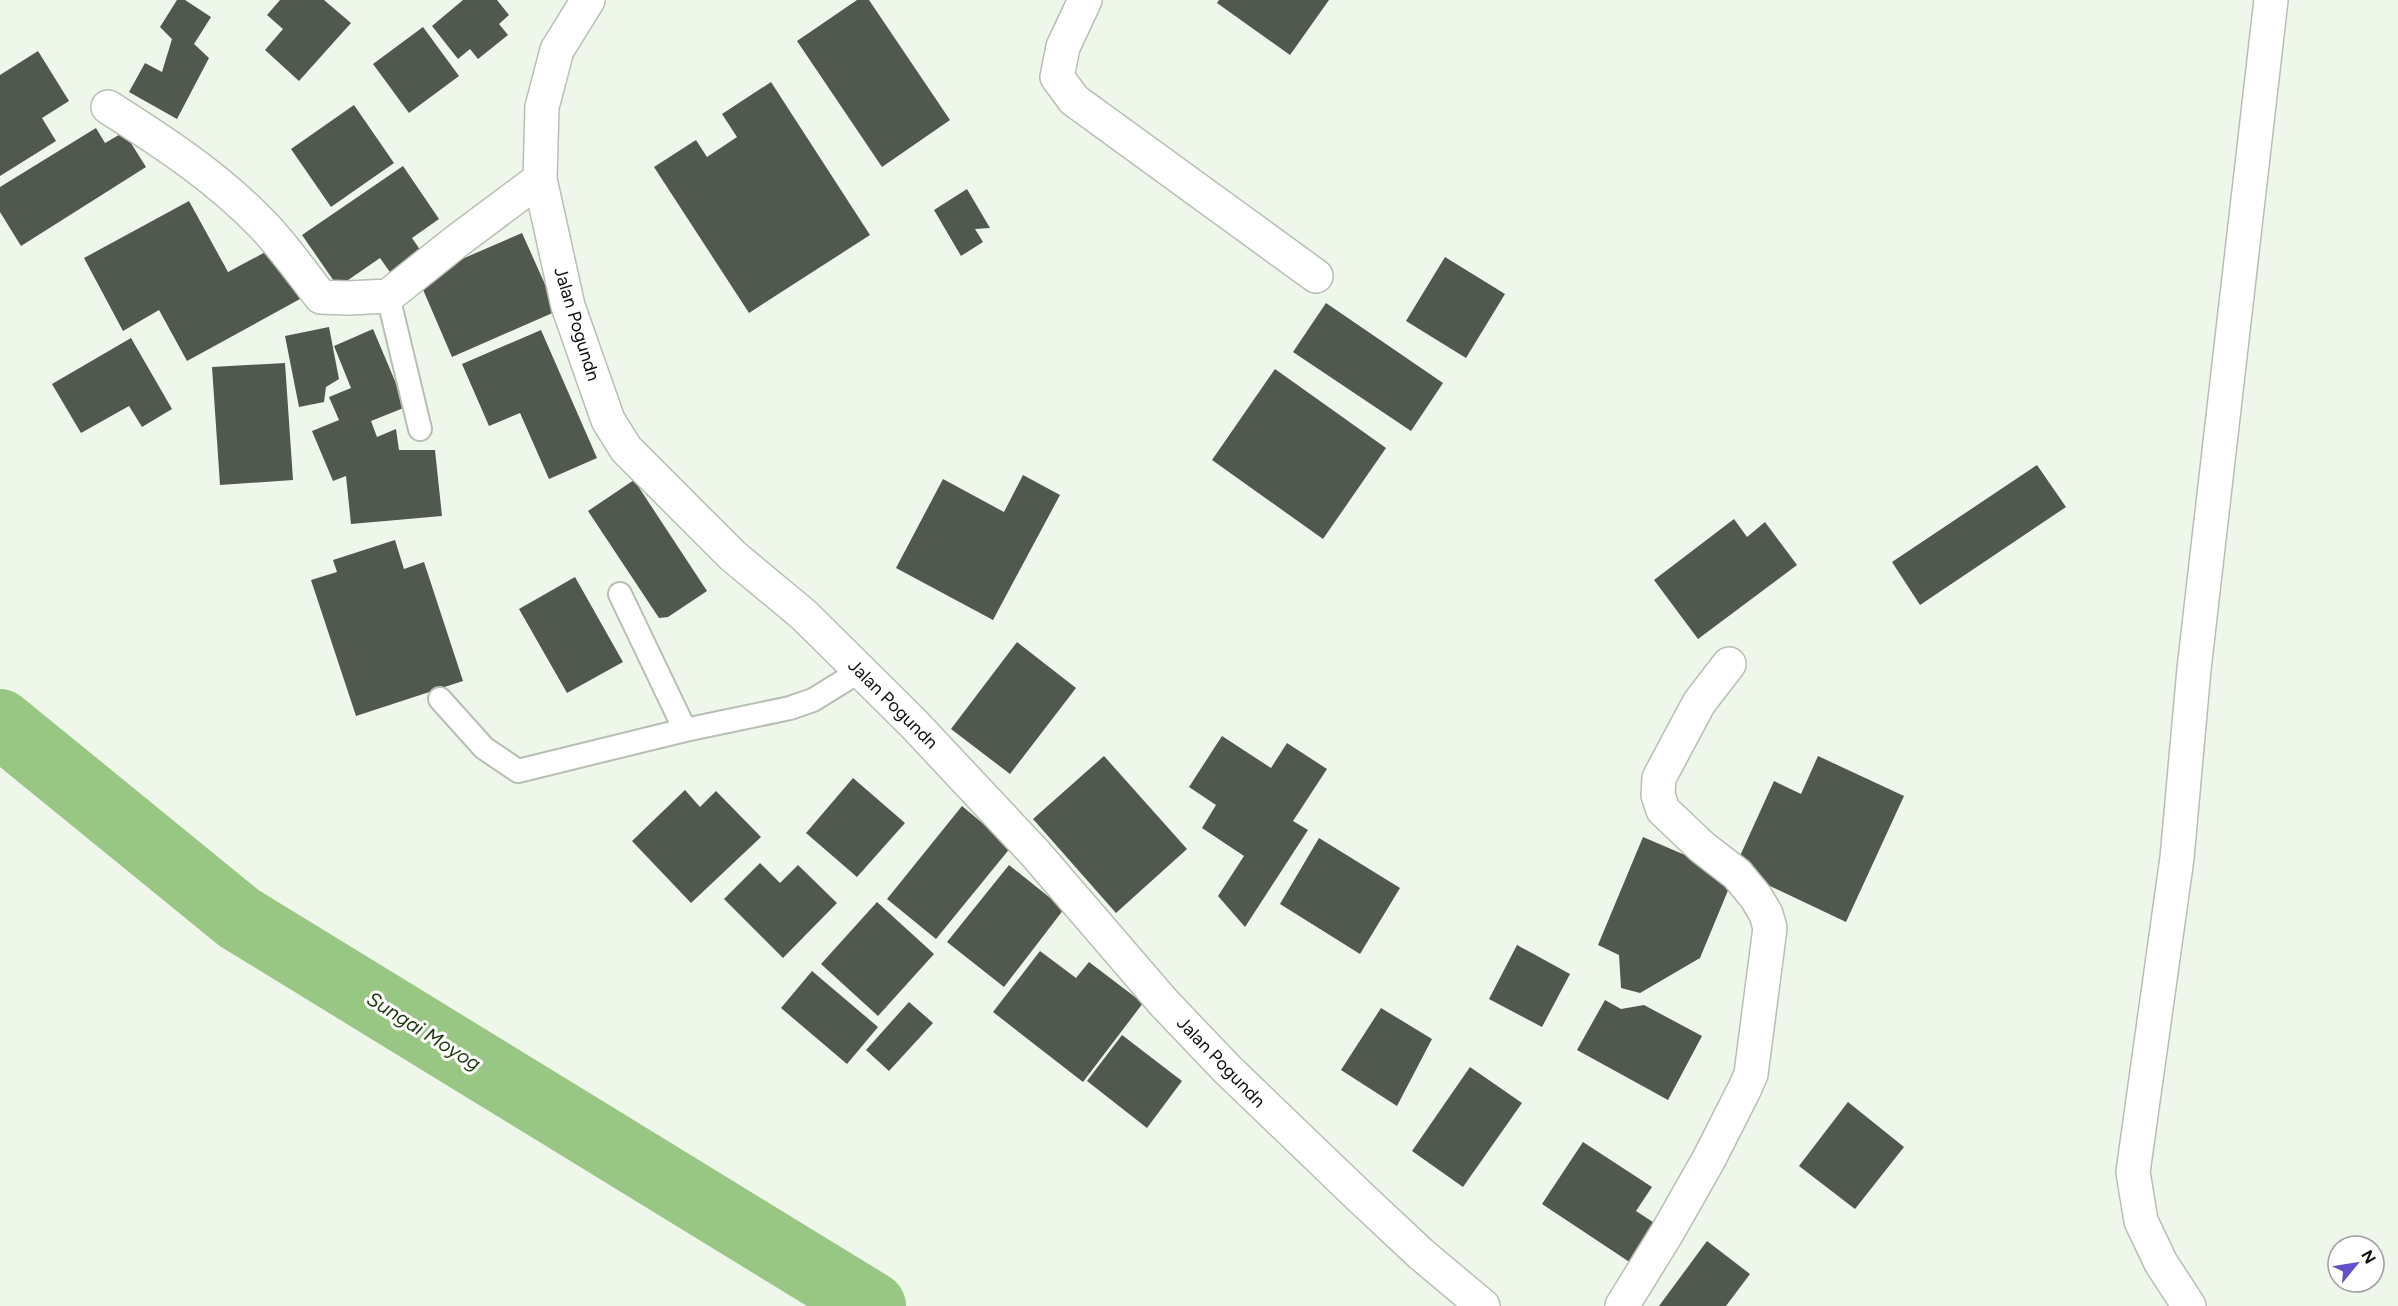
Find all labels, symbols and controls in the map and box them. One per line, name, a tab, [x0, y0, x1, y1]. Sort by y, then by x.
street label: Jalan Pogundn	[549, 264, 605, 384]
street label: Jalan Pogundn	[843, 654, 943, 754]
water label: Sungai Moyog	[363, 986, 486, 1076]
street label: Jalan Pogundn	[1172, 1012, 1270, 1112]
north arrow	[2326, 1234, 2386, 1294]
text: N	[2357, 1247, 2380, 1267]

